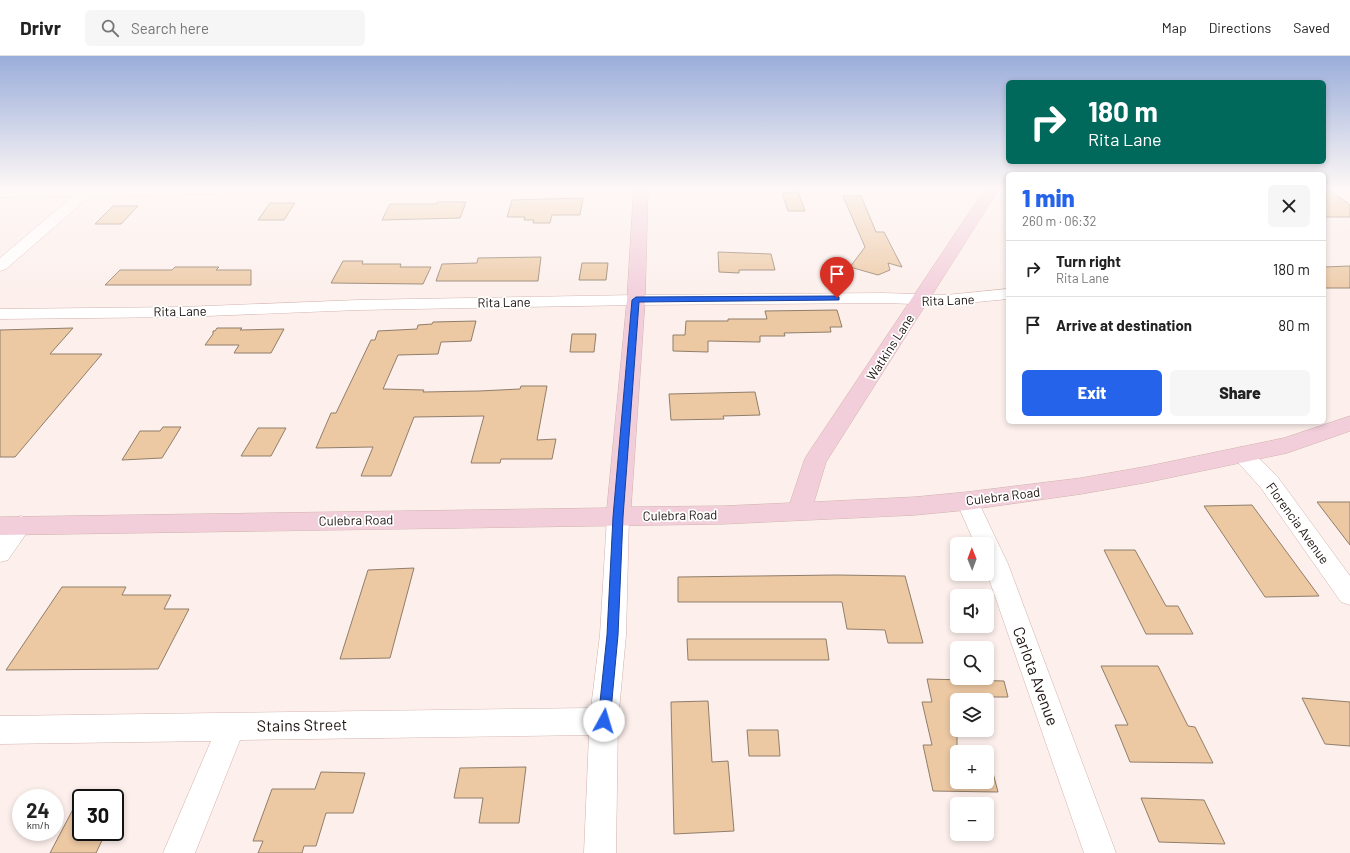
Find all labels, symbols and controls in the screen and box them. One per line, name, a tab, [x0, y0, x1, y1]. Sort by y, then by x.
search box	[85, 10, 365, 46]
text: Drivr	[20, 16, 61, 39]
icon: search	[99, 17, 121, 39]
text: Search here	[131, 19, 209, 37]
text: Map	[1162, 19, 1187, 36]
text: Directions	[1209, 19, 1271, 36]
text: Saved	[1293, 19, 1330, 36]
text: 180 m	[1088, 94, 1158, 128]
icon: right	[1022, 96, 1074, 148]
text: Rita Lane	[1088, 128, 1162, 150]
text: 1 min	[1022, 183, 1075, 212]
button: close	[1268, 185, 1310, 227]
text: 260 m · 06:32	[1022, 213, 1096, 229]
text: Turn right	[1056, 252, 1121, 270]
pin	[820, 257, 854, 298]
icon: right	[1022, 258, 1044, 280]
text: 180 m	[1273, 260, 1310, 278]
icon: arrive	[826, 263, 848, 285]
text: Rita Lane	[1056, 270, 1109, 286]
street label: Rita Lane	[921, 291, 975, 309]
street label: Rita Lane	[477, 294, 531, 310]
street label: Rita Lane	[153, 303, 207, 319]
street label: Watkins Lane	[863, 311, 917, 383]
icon: arrive	[1022, 314, 1044, 336]
text: Arrive at destination	[1056, 316, 1192, 334]
text: 80 m	[1278, 316, 1310, 334]
button: Exit	[1022, 370, 1162, 416]
button: Share	[1170, 370, 1310, 416]
street label: Florencia Avenue	[1263, 479, 1333, 567]
street label: Culebra Road	[965, 484, 1041, 508]
street label: Culebra Road	[643, 506, 717, 524]
street label: Culebra Road	[319, 511, 393, 529]
north arrow	[950, 537, 994, 581]
map controls	[950, 537, 994, 841]
button: sound	[950, 589, 994, 633]
street label: Carlota Avenue	[1010, 624, 1063, 728]
button: search	[950, 641, 994, 685]
button: layers	[950, 693, 994, 737]
position arrow	[583, 700, 625, 742]
street label: Stains Street	[257, 714, 347, 735]
button: +	[950, 745, 994, 789]
speed limit sign: 30	[72, 789, 124, 841]
button: −	[950, 797, 994, 841]
text: 24	[26, 798, 50, 822]
text: km/h	[27, 819, 49, 831]

